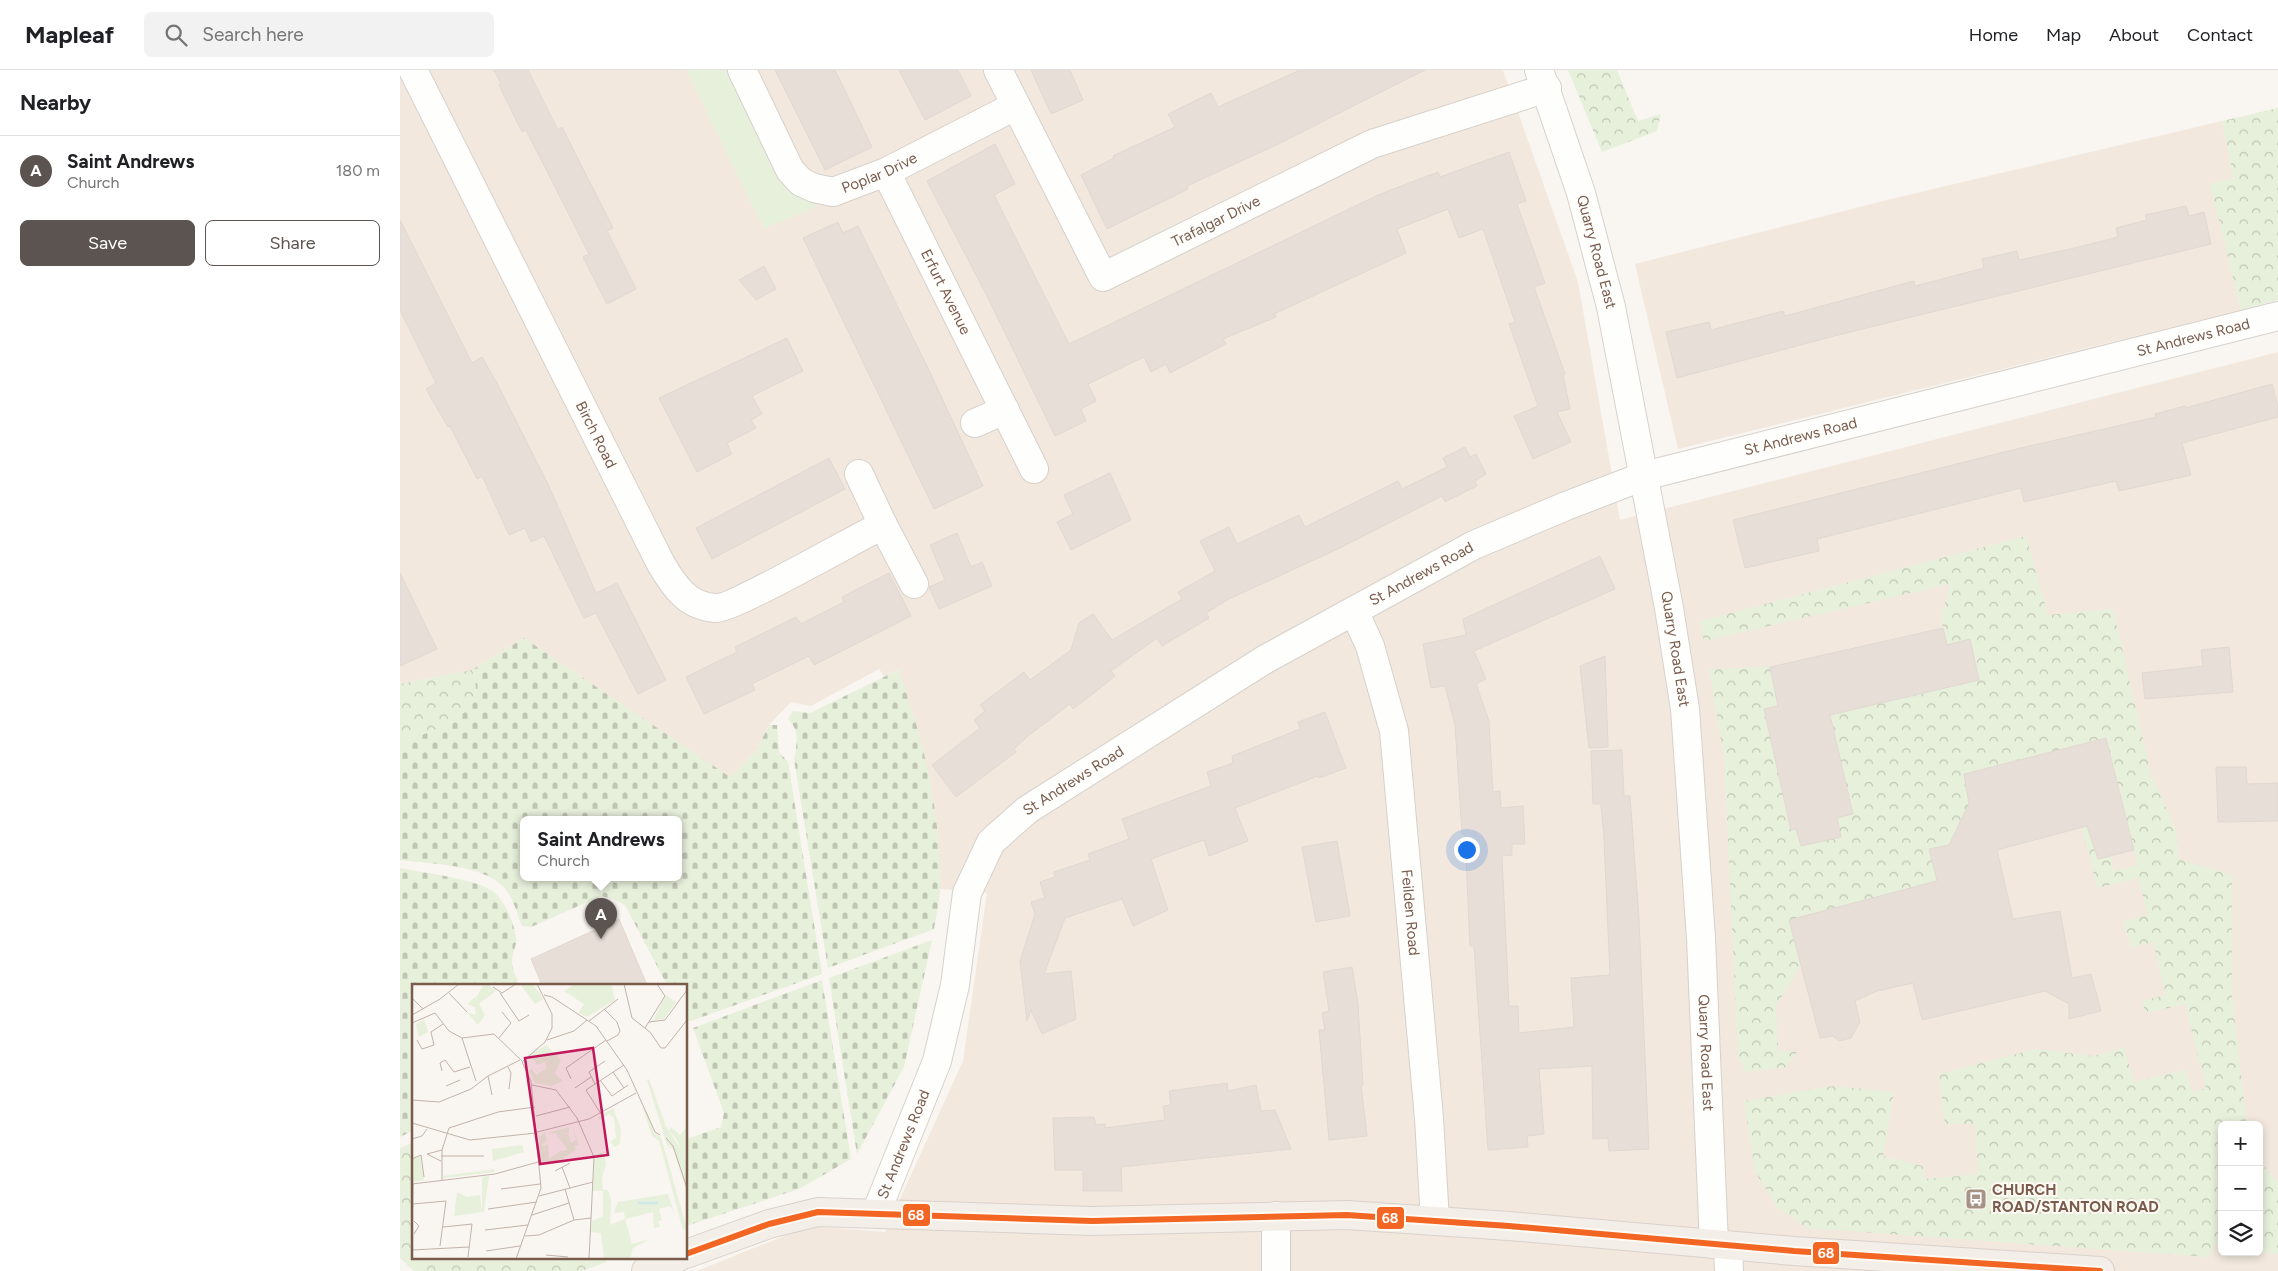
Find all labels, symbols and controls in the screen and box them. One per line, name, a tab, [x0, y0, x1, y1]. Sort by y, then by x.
search box	[144, 12, 494, 57]
text: Mapleaf	[25, 20, 114, 49]
icon: search	[162, 21, 190, 49]
text: Search here	[202, 23, 304, 46]
text: Home	[1969, 24, 2018, 46]
text: Map	[2046, 24, 2081, 46]
text: About	[2109, 24, 2159, 46]
text: Contact	[2187, 24, 2253, 46]
text: Nearby	[20, 90, 91, 115]
street label: Poplar Drive	[839, 149, 920, 197]
text: Saint Andrews	[67, 150, 194, 173]
text: A	[30, 161, 42, 180]
text: 180 m	[336, 161, 380, 180]
text: Church	[67, 173, 119, 192]
street label: Trafalgar Drive	[1168, 192, 1263, 251]
street label: Quarry Road East	[1573, 193, 1620, 311]
button: Save	[20, 220, 195, 266]
button: Share	[205, 220, 380, 266]
street label: Erfurt Avenue	[917, 246, 975, 338]
street label: St Andrews Road	[2135, 314, 2252, 360]
street label: Birch Road	[572, 398, 620, 471]
street label: St Andrews Road	[1742, 414, 1859, 459]
street label: St Andrews Road	[1366, 538, 1476, 610]
street label: Quarry Road East	[1657, 590, 1694, 709]
street label: St Andrews Road	[1019, 742, 1127, 819]
popup	[520, 816, 682, 881]
text: Saint Andrews	[537, 828, 665, 851]
your location	[1454, 837, 1480, 863]
text: Church	[537, 851, 590, 870]
street label: Feilden Road	[1398, 868, 1423, 956]
pin: A	[585, 898, 617, 939]
inset map	[412, 984, 688, 1258]
street label: Quarry Road East	[1694, 994, 1717, 1112]
street label: St Andrews Road	[874, 1087, 934, 1202]
map controls	[2218, 1121, 2263, 1256]
button: +	[2218, 1121, 2263, 1166]
button: −	[2218, 1166, 2263, 1211]
place label: CHURCH ROAD/STANTON ROAD	[1992, 1181, 2159, 1216]
bus stop icon: CHURCH ROAD/STANTON ROAD	[1964, 1187, 1988, 1211]
line badge: 68	[902, 1203, 931, 1227]
line badge: 68	[1376, 1206, 1405, 1230]
text: 68	[908, 1207, 924, 1224]
text: 68	[1382, 1210, 1398, 1227]
button: layers	[2218, 1211, 2263, 1256]
line badge: 68	[1812, 1241, 1840, 1265]
text: 68	[1818, 1245, 1834, 1262]

